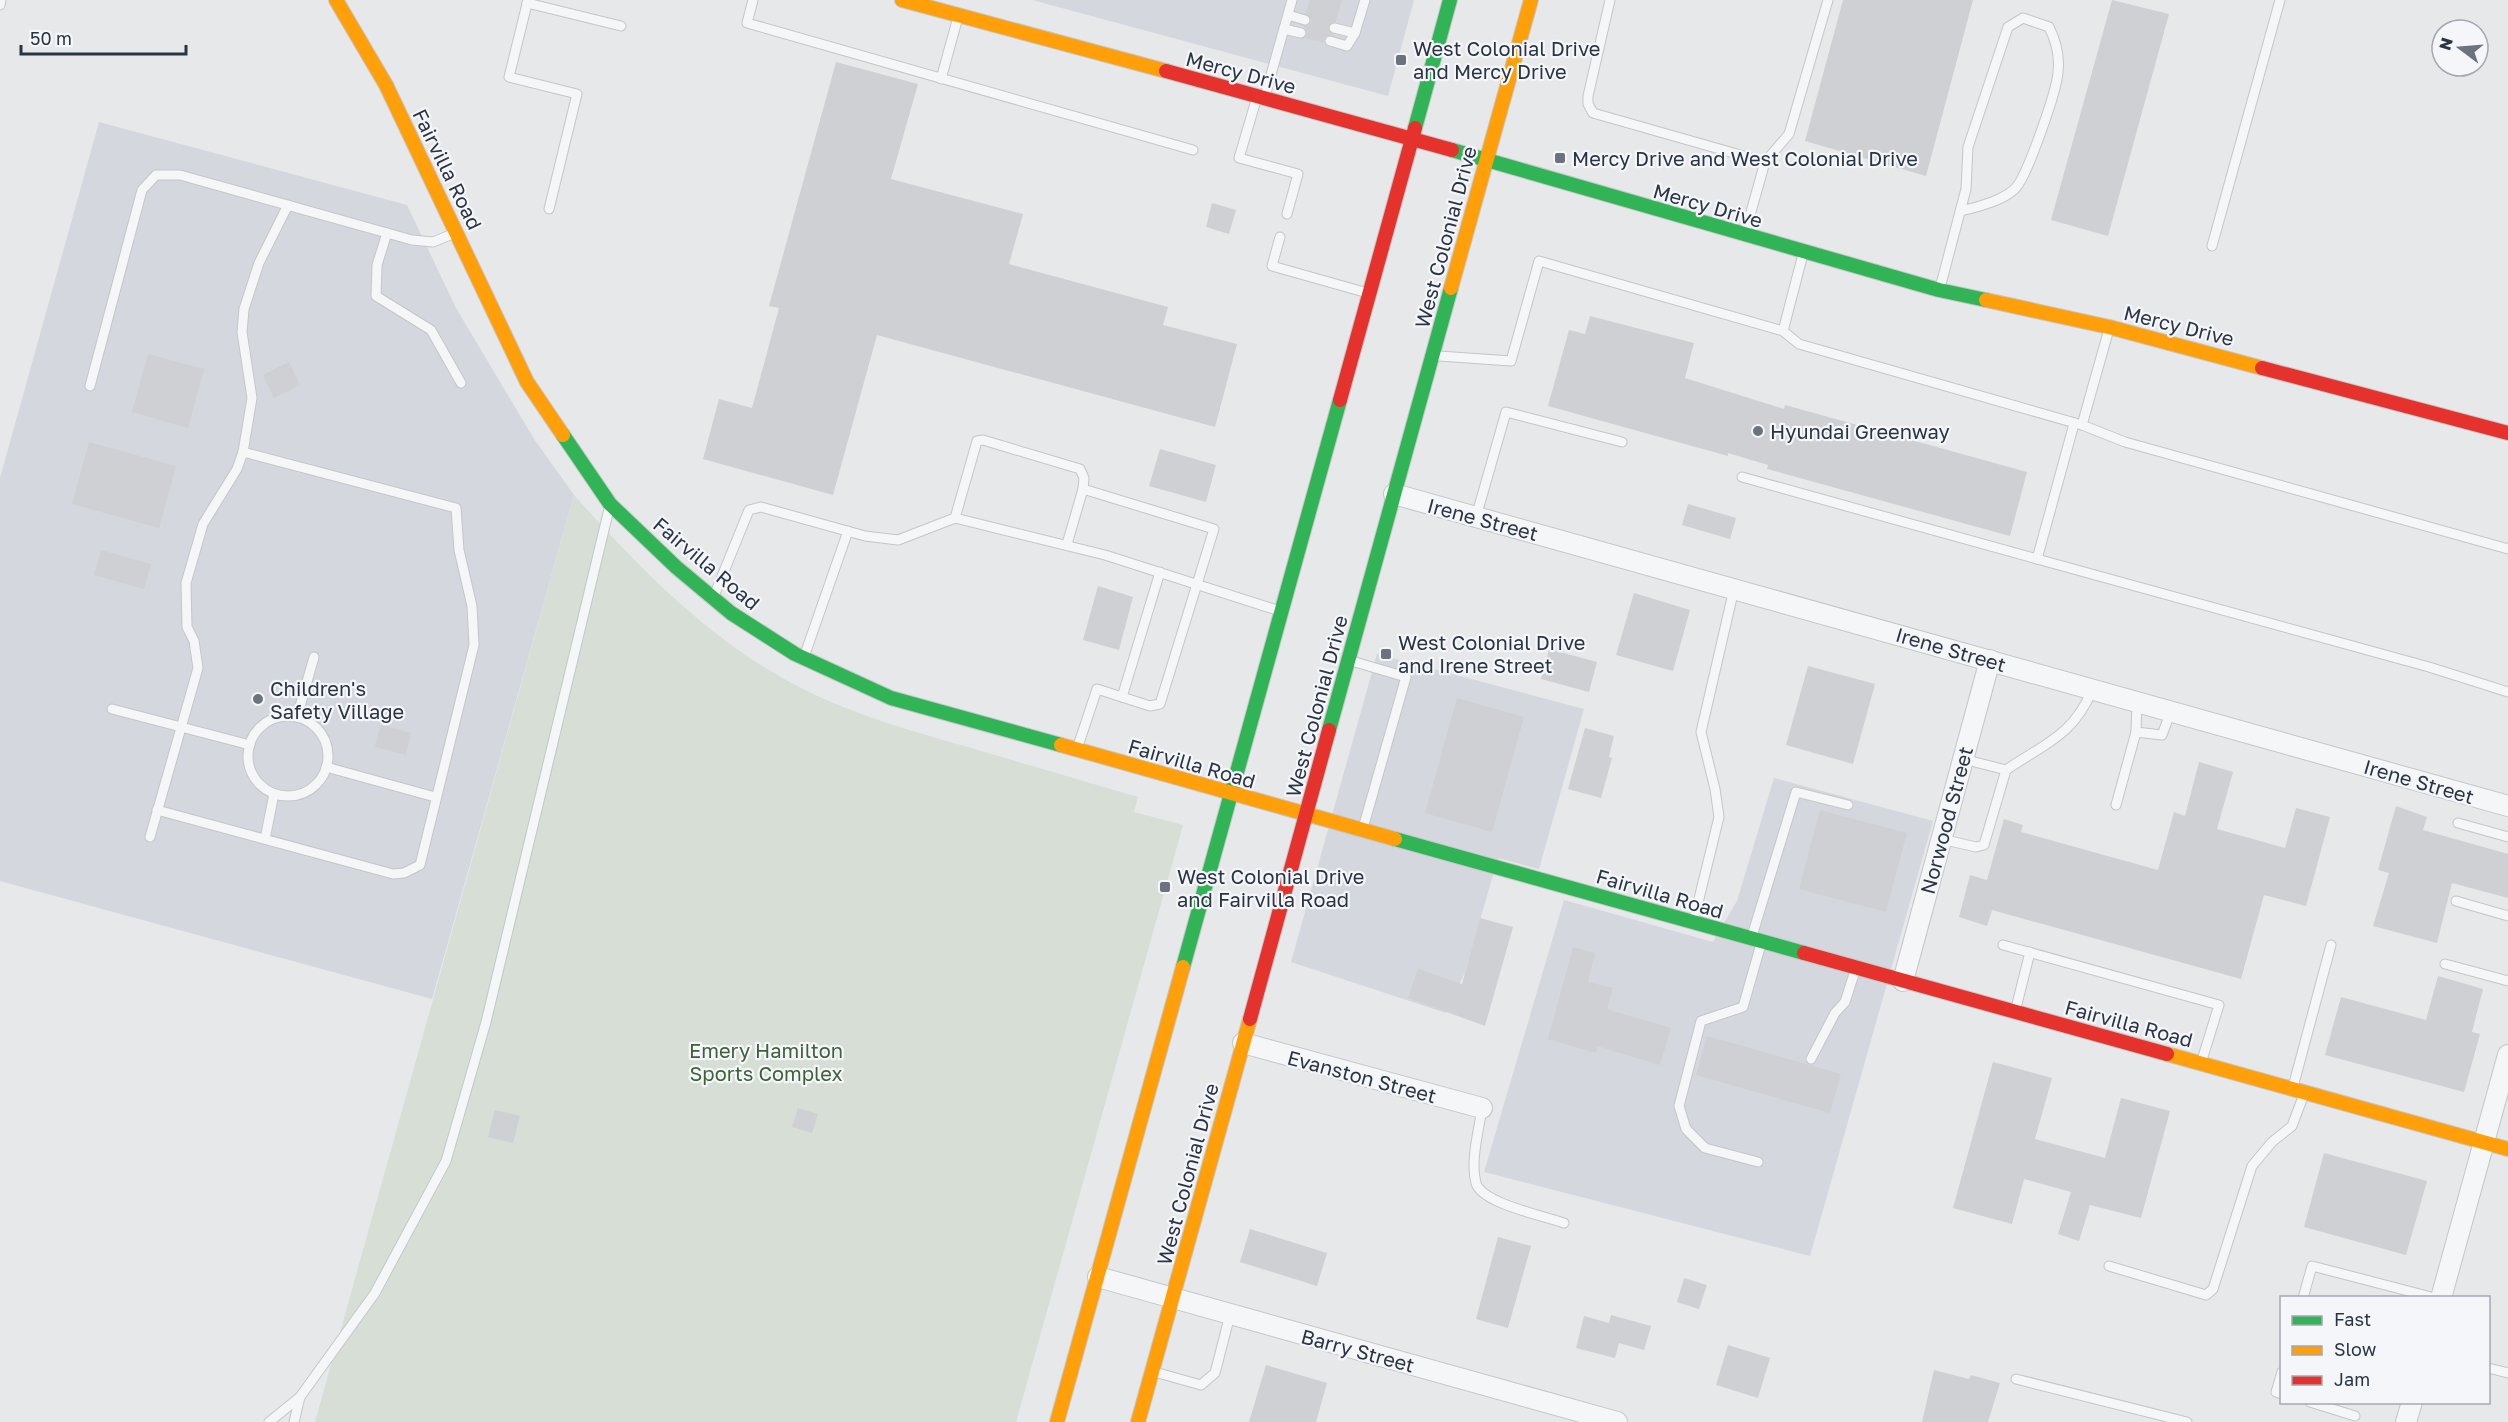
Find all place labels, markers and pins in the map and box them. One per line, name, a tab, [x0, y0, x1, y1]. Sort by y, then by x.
place label: West Colonial Drive and Mercy Drive	[1413, 36, 1600, 83]
marker: West Colonial Drive and Mercy Drive	[1394, 53, 1408, 67]
place label: Mercy Drive and West Colonial Drive	[1572, 146, 1918, 170]
marker: Mercy Drive and West Colonial Drive	[1553, 151, 1567, 165]
place label: Hyundai Greenway	[1770, 419, 1950, 443]
marker: Hyundai Greenway	[1751, 424, 1765, 438]
place label: West Colonial Drive and Irene Street	[1398, 630, 1585, 677]
marker: West Colonial Drive and Irene Street	[1379, 647, 1393, 661]
place label: Children's Safety Village	[270, 676, 404, 723]
marker: Children's Safety Village	[251, 692, 265, 706]
place label: West Colonial Drive and Fairvilla Road	[1177, 864, 1364, 911]
marker: West Colonial Drive and Fairvilla Road	[1158, 880, 1172, 894]

